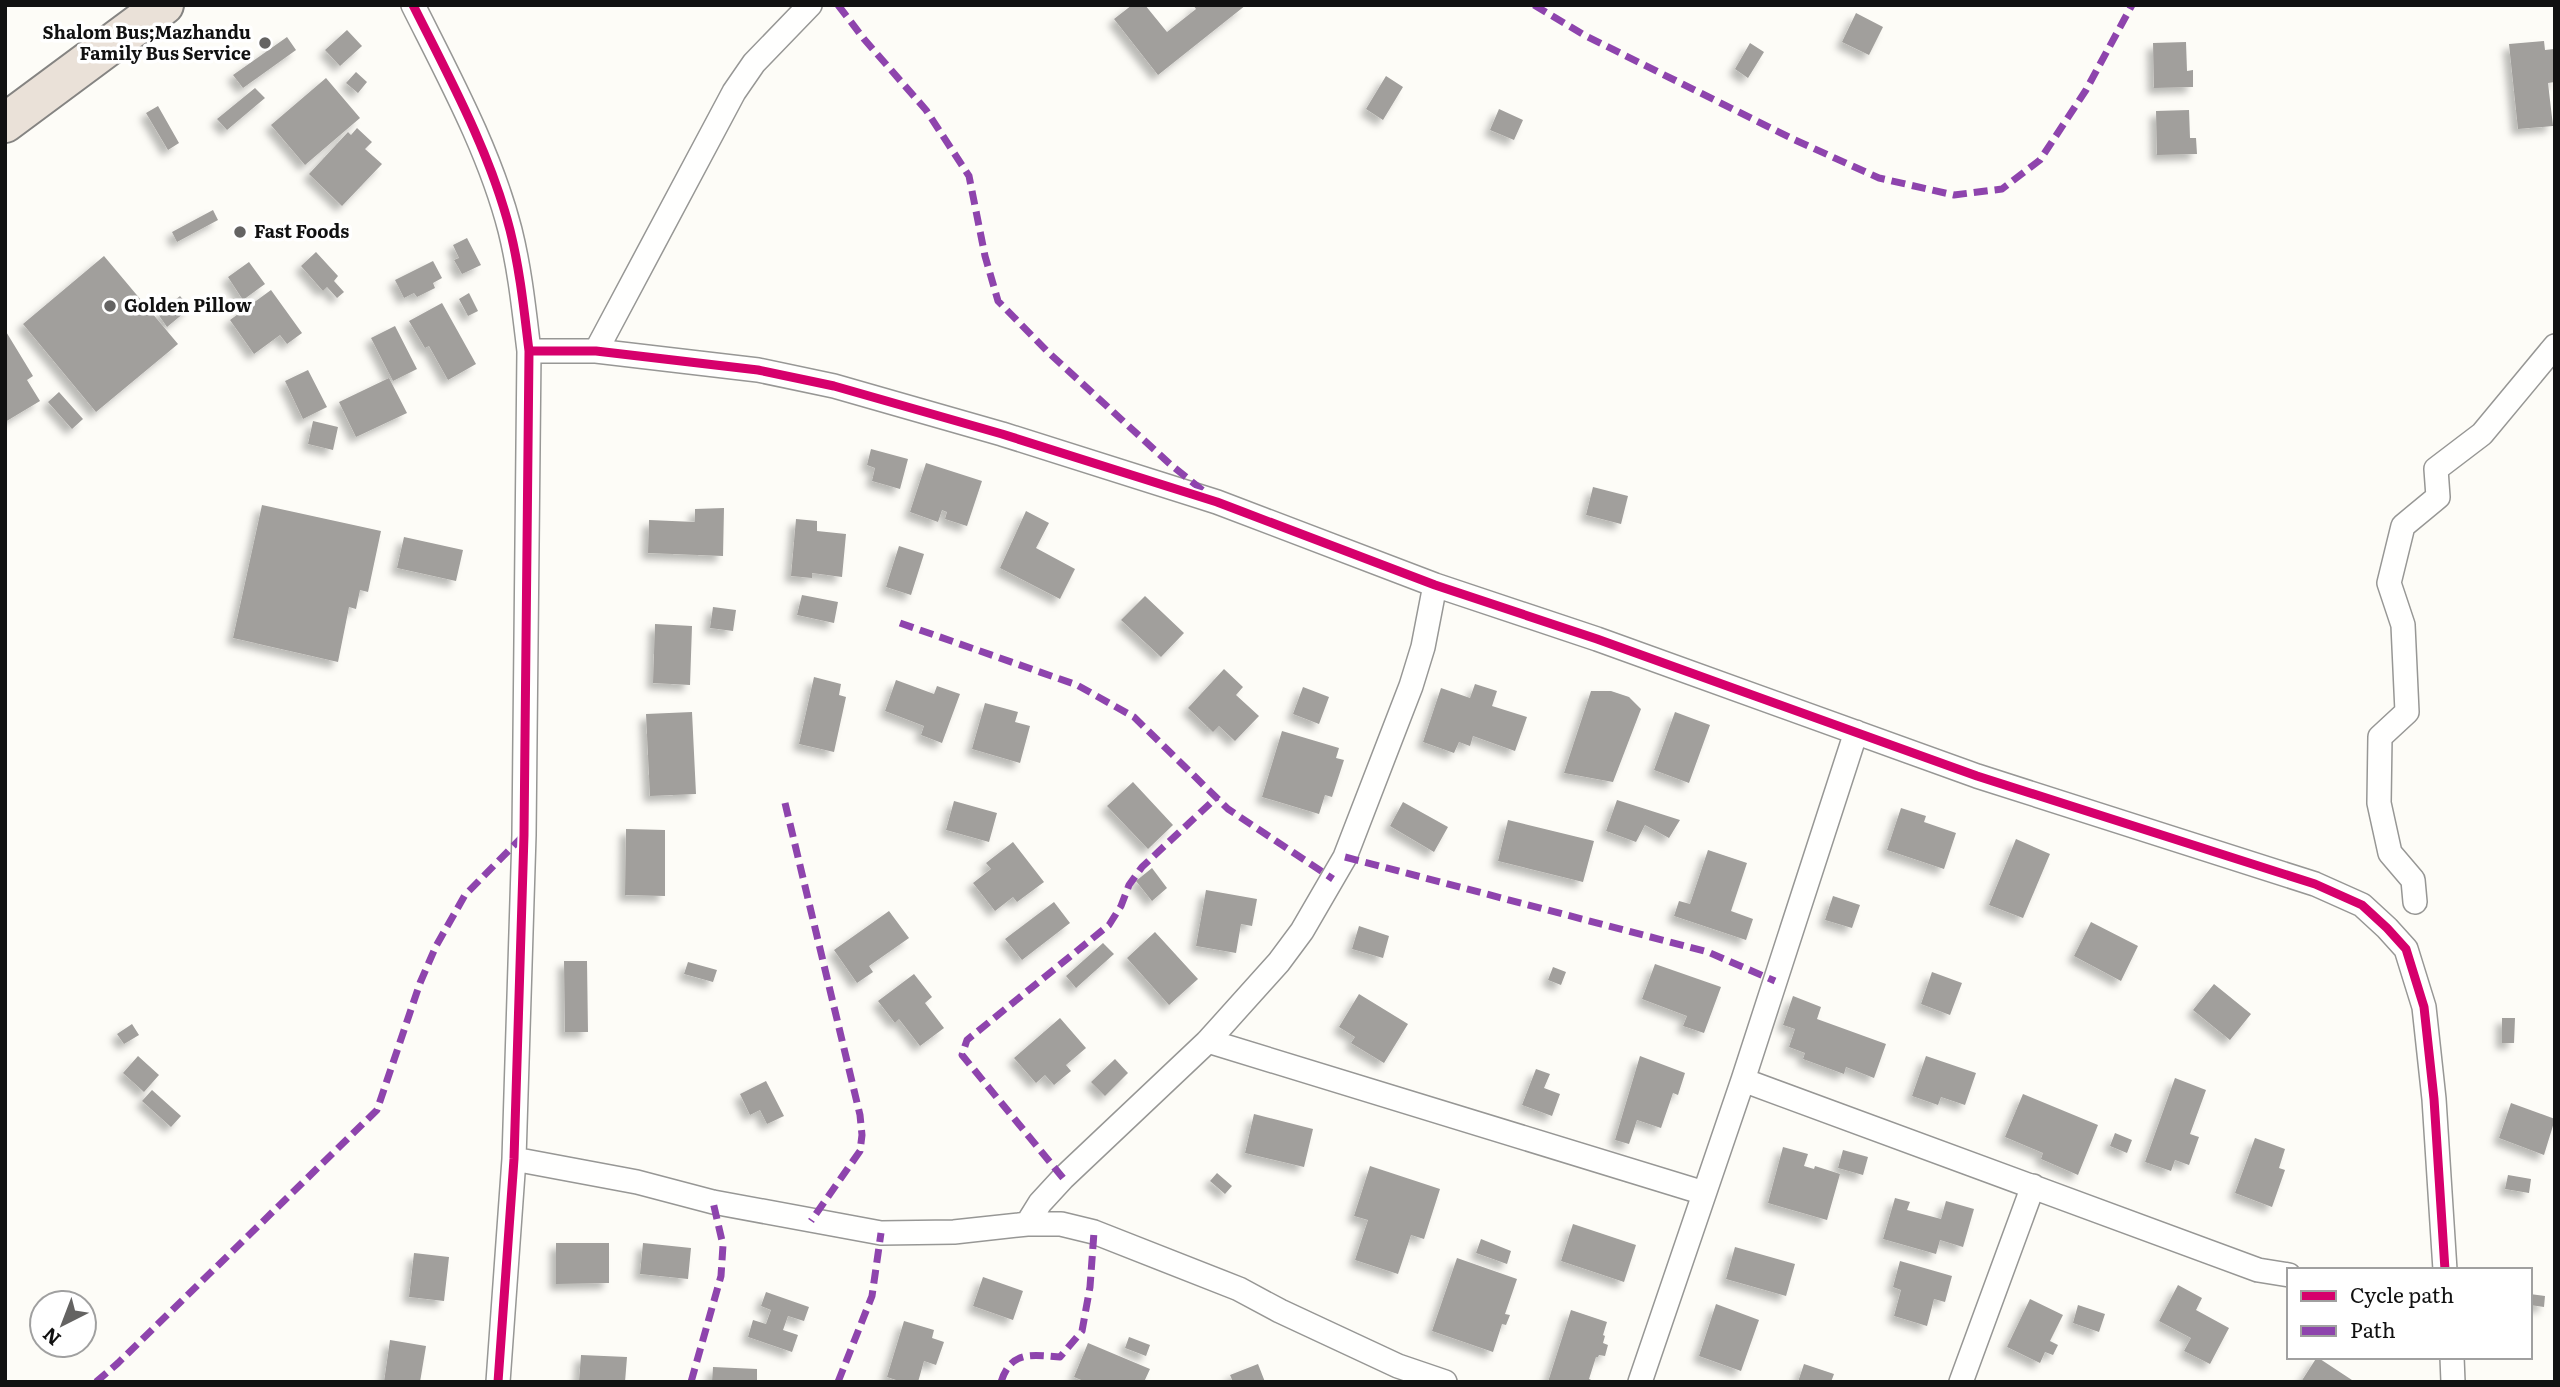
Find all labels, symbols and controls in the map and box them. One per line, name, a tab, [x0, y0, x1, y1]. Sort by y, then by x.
place label: Shalom Bus;Mazhandu Family Bus Service	[42, 18, 251, 66]
marker: Shalom Bus;Mazhandu Family Bus Service	[257, 35, 273, 51]
place label: Fast Foods	[254, 217, 349, 244]
marker: Fast Foods	[232, 224, 248, 240]
place label: Golden Pillow	[124, 291, 252, 318]
marker: Golden Pillow	[102, 298, 118, 314]
legend	[2287, 1268, 2532, 1359]
text: Cycle path	[2350, 1278, 2454, 1309]
north arrow	[28, 1289, 98, 1359]
text: Path	[2350, 1313, 2396, 1344]
text: N	[36, 1322, 66, 1353]

